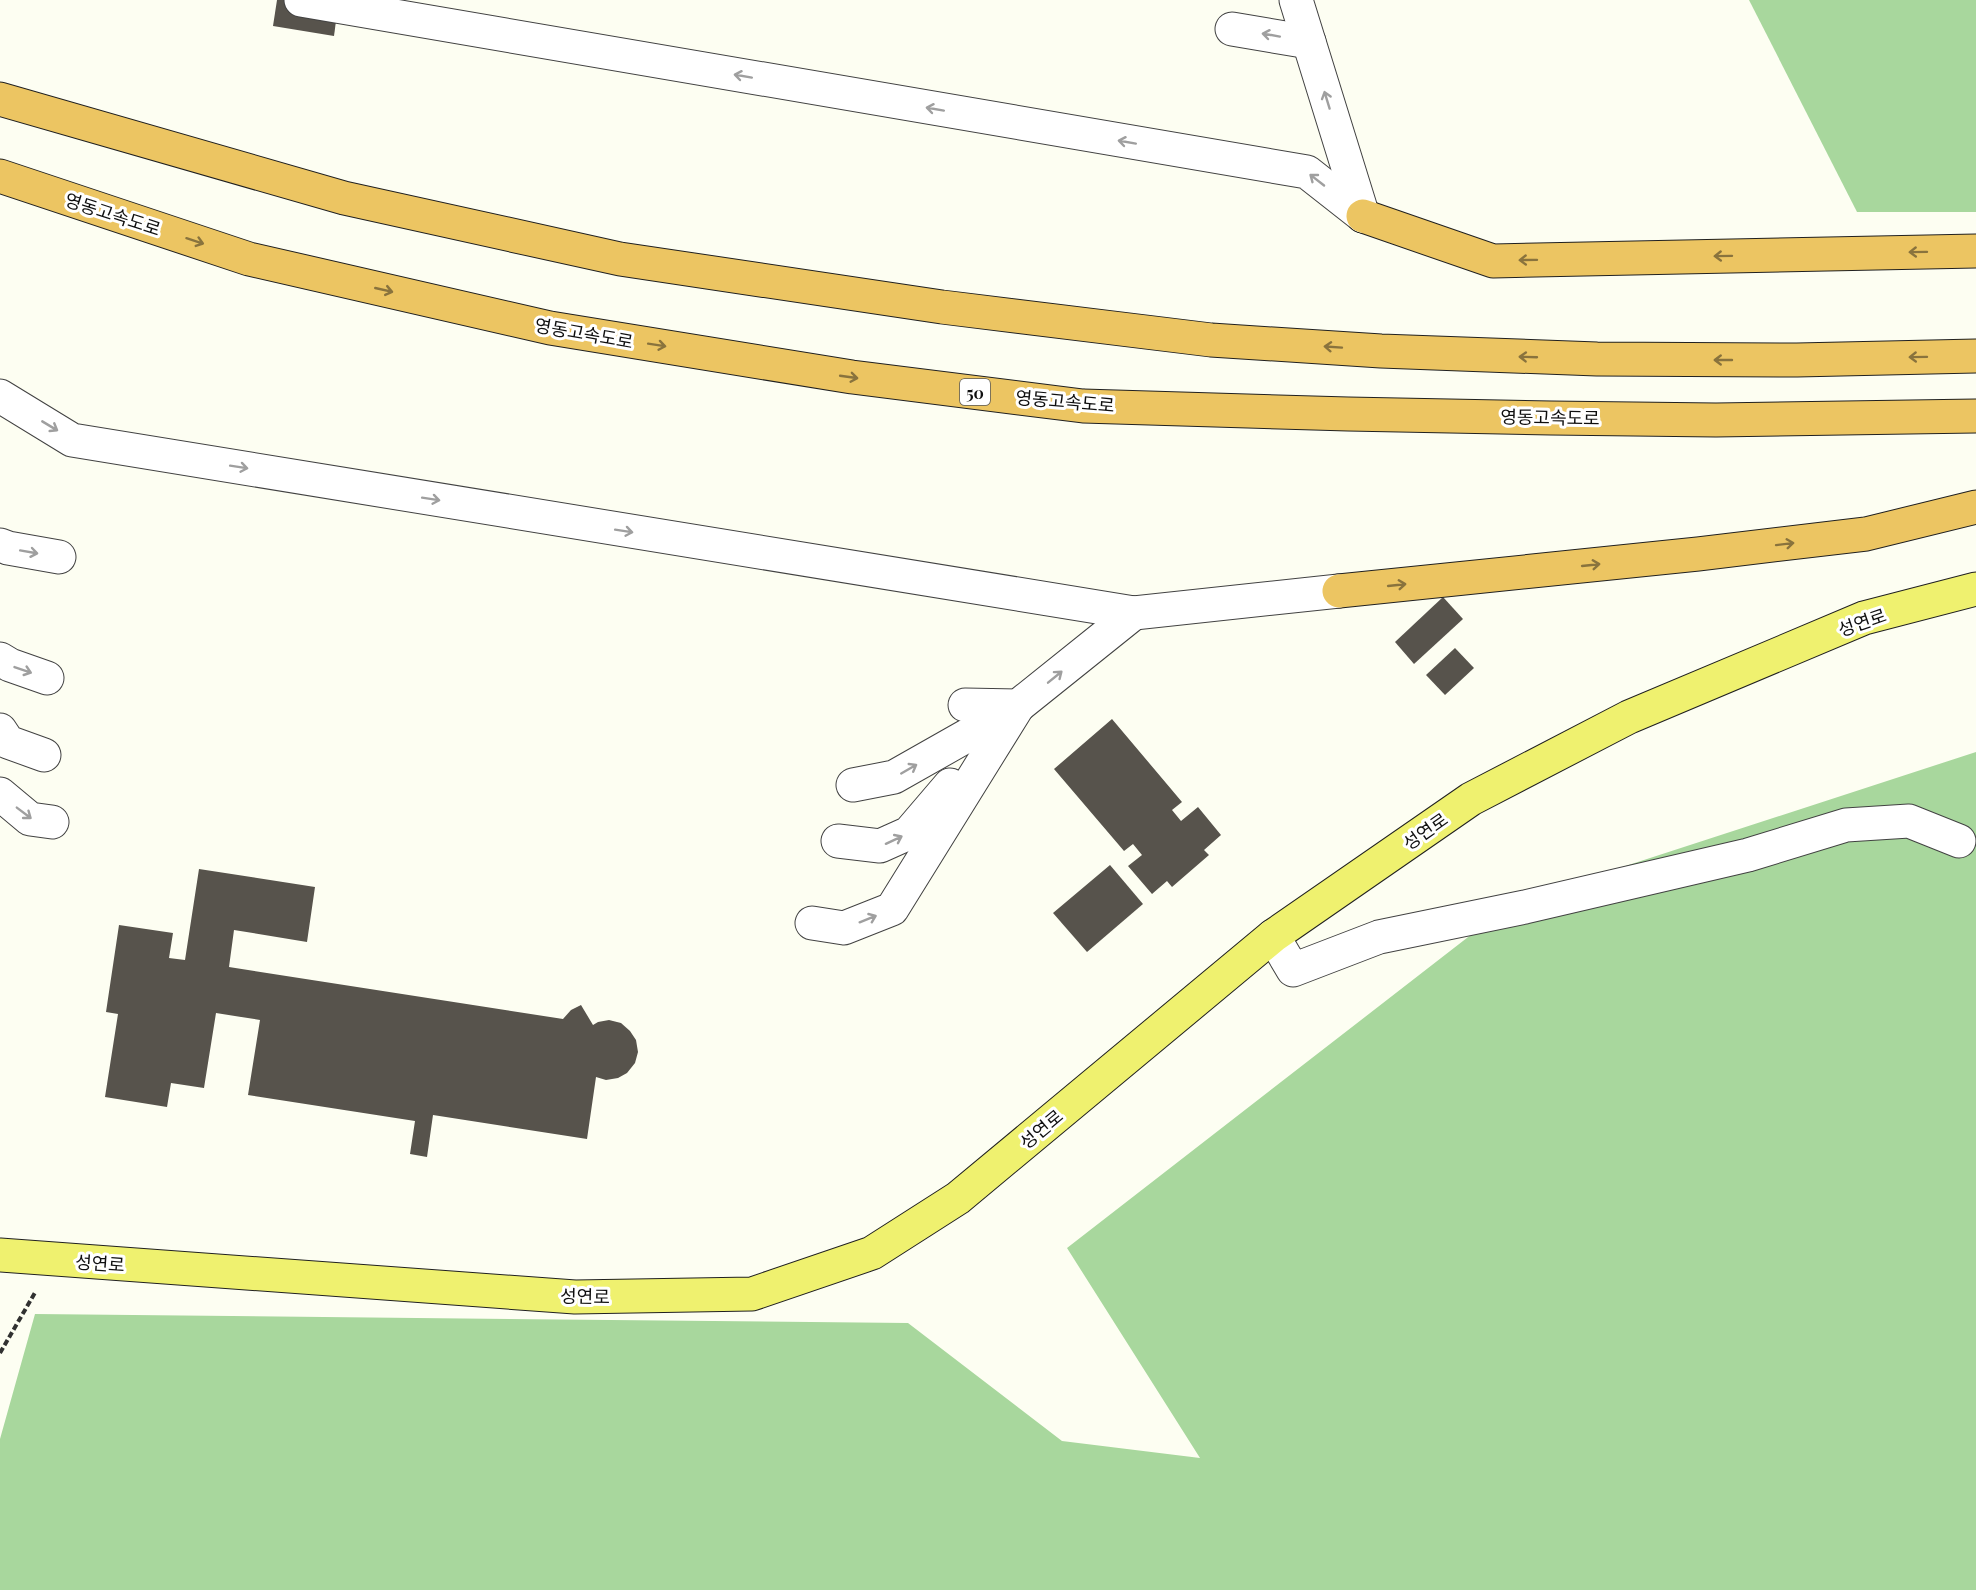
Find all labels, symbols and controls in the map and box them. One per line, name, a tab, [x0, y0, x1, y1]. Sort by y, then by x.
one-way arrow	[1261, 29, 1281, 40]
one-way arrow	[733, 71, 753, 82]
one-way arrow	[1321, 91, 1332, 110]
one-way arrow	[926, 103, 945, 114]
one-way arrow	[1118, 136, 1138, 147]
one-way arrow	[1309, 173, 1325, 186]
street label: 영동고속도로	[62, 187, 164, 241]
one-way arrow	[185, 237, 204, 248]
one-way arrow	[1908, 246, 1928, 258]
one-way arrow	[1713, 250, 1733, 262]
one-way arrow	[1518, 254, 1538, 266]
one-way arrow	[373, 285, 393, 296]
street label: 영동고속도로	[533, 313, 635, 353]
one-way arrow	[647, 340, 666, 351]
one-way arrow	[1323, 342, 1343, 353]
one-way arrow	[1518, 351, 1538, 362]
one-way arrow	[1908, 352, 1928, 363]
one-way arrow	[1713, 354, 1733, 366]
one-way arrow	[839, 371, 859, 382]
road number: 50	[960, 379, 990, 405]
street label: 영동고속도로	[1014, 385, 1116, 417]
street label: 영동고속도로	[1500, 404, 1600, 430]
one-way arrow	[41, 421, 58, 433]
one-way arrow	[229, 462, 248, 473]
one-way arrow	[421, 494, 441, 505]
one-way arrow	[613, 525, 633, 536]
one-way arrow	[1774, 538, 1794, 549]
one-way arrow	[19, 547, 39, 558]
one-way arrow	[1580, 559, 1600, 570]
one-way arrow	[1386, 579, 1406, 590]
street label: 성연로	[1835, 603, 1889, 641]
one-way arrow	[13, 665, 32, 676]
one-way arrow	[1047, 670, 1063, 683]
one-way arrow	[899, 763, 917, 774]
one-way arrow	[16, 806, 32, 819]
street label: 성연로	[1398, 807, 1452, 855]
one-way arrow	[885, 833, 903, 845]
one-way arrow	[858, 913, 877, 924]
street label: 성연로	[1014, 1104, 1068, 1154]
street label: 성연로	[74, 1249, 126, 1277]
street label: 성연로	[560, 1284, 610, 1308]

